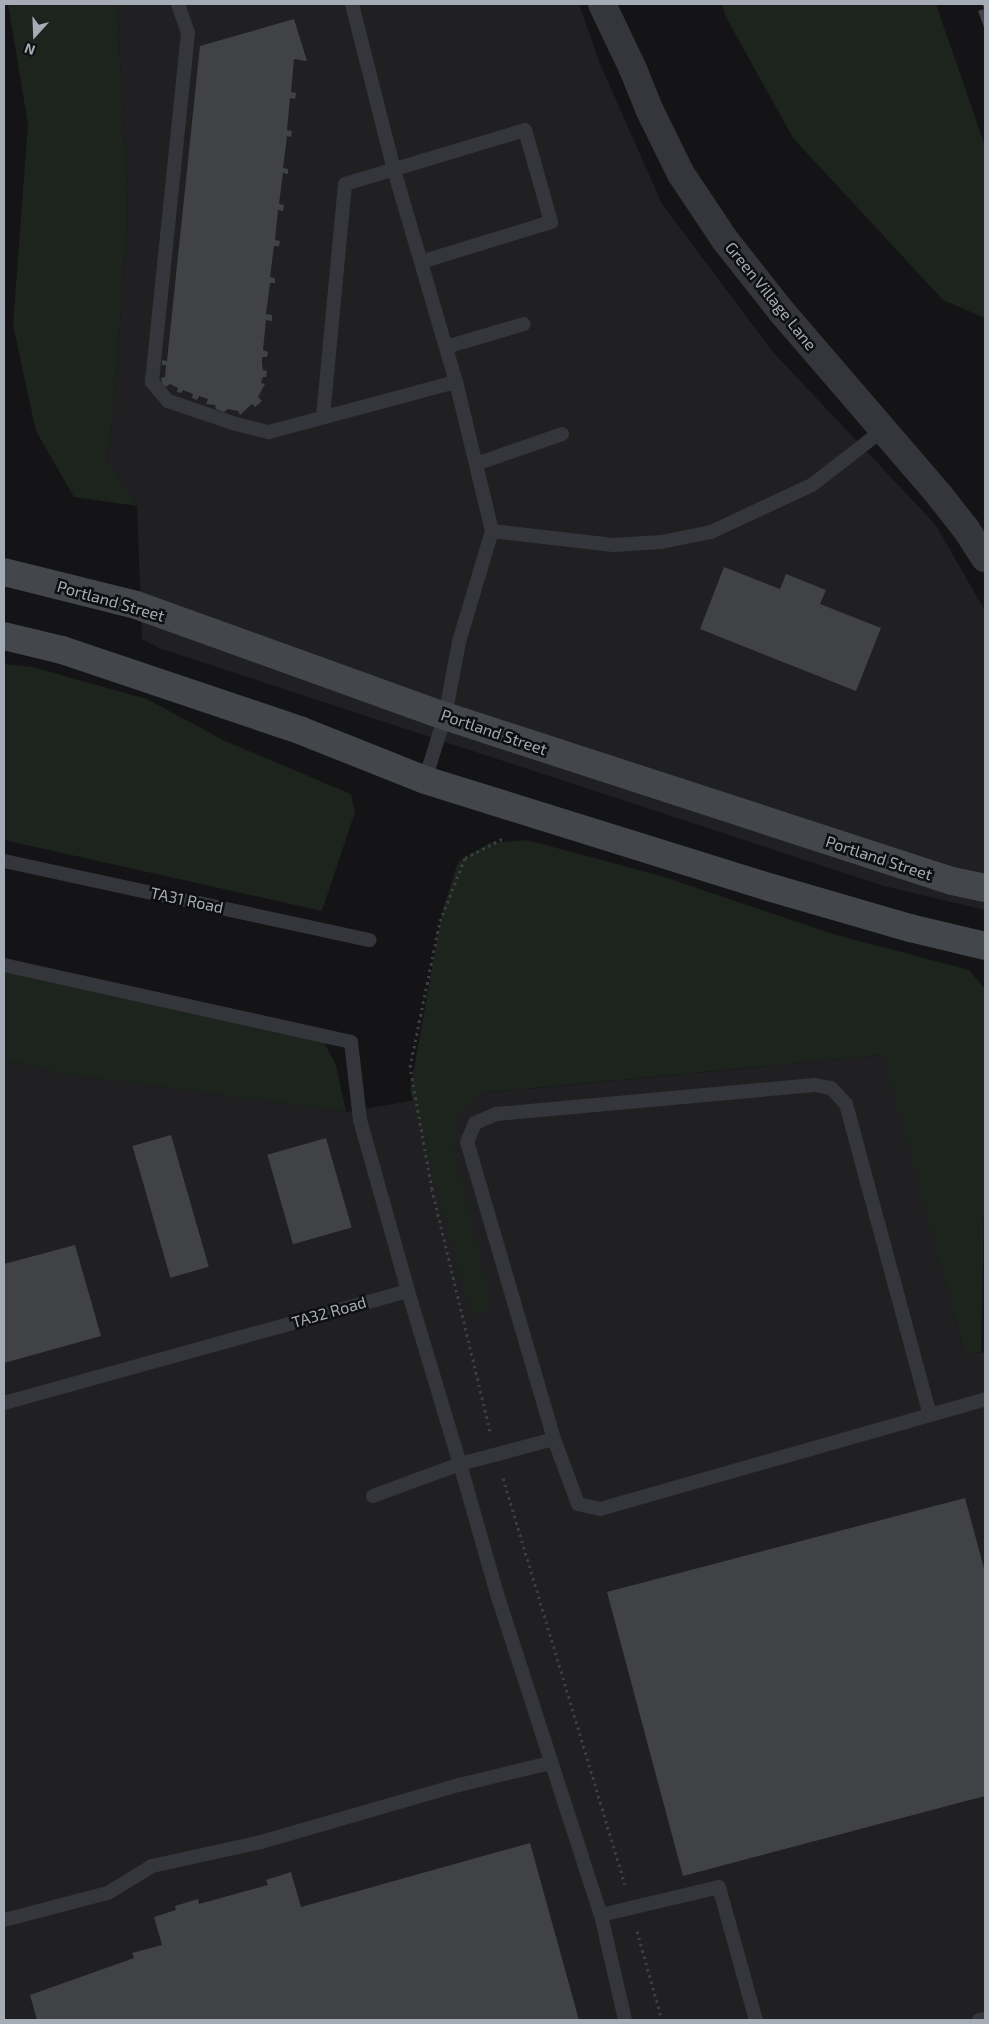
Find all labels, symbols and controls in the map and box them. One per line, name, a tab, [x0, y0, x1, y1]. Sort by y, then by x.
north arrow	[10, 10, 60, 60]
text: N	[22, 40, 37, 59]
street label: Green Village Lane	[721, 238, 821, 354]
street label: Portland Street	[55, 576, 167, 626]
street label: Portland Street	[438, 705, 550, 759]
street label: Portland Street	[823, 832, 935, 884]
street label: TA31 Road	[149, 883, 225, 917]
street label: TA32 Road	[290, 1292, 368, 1332]

